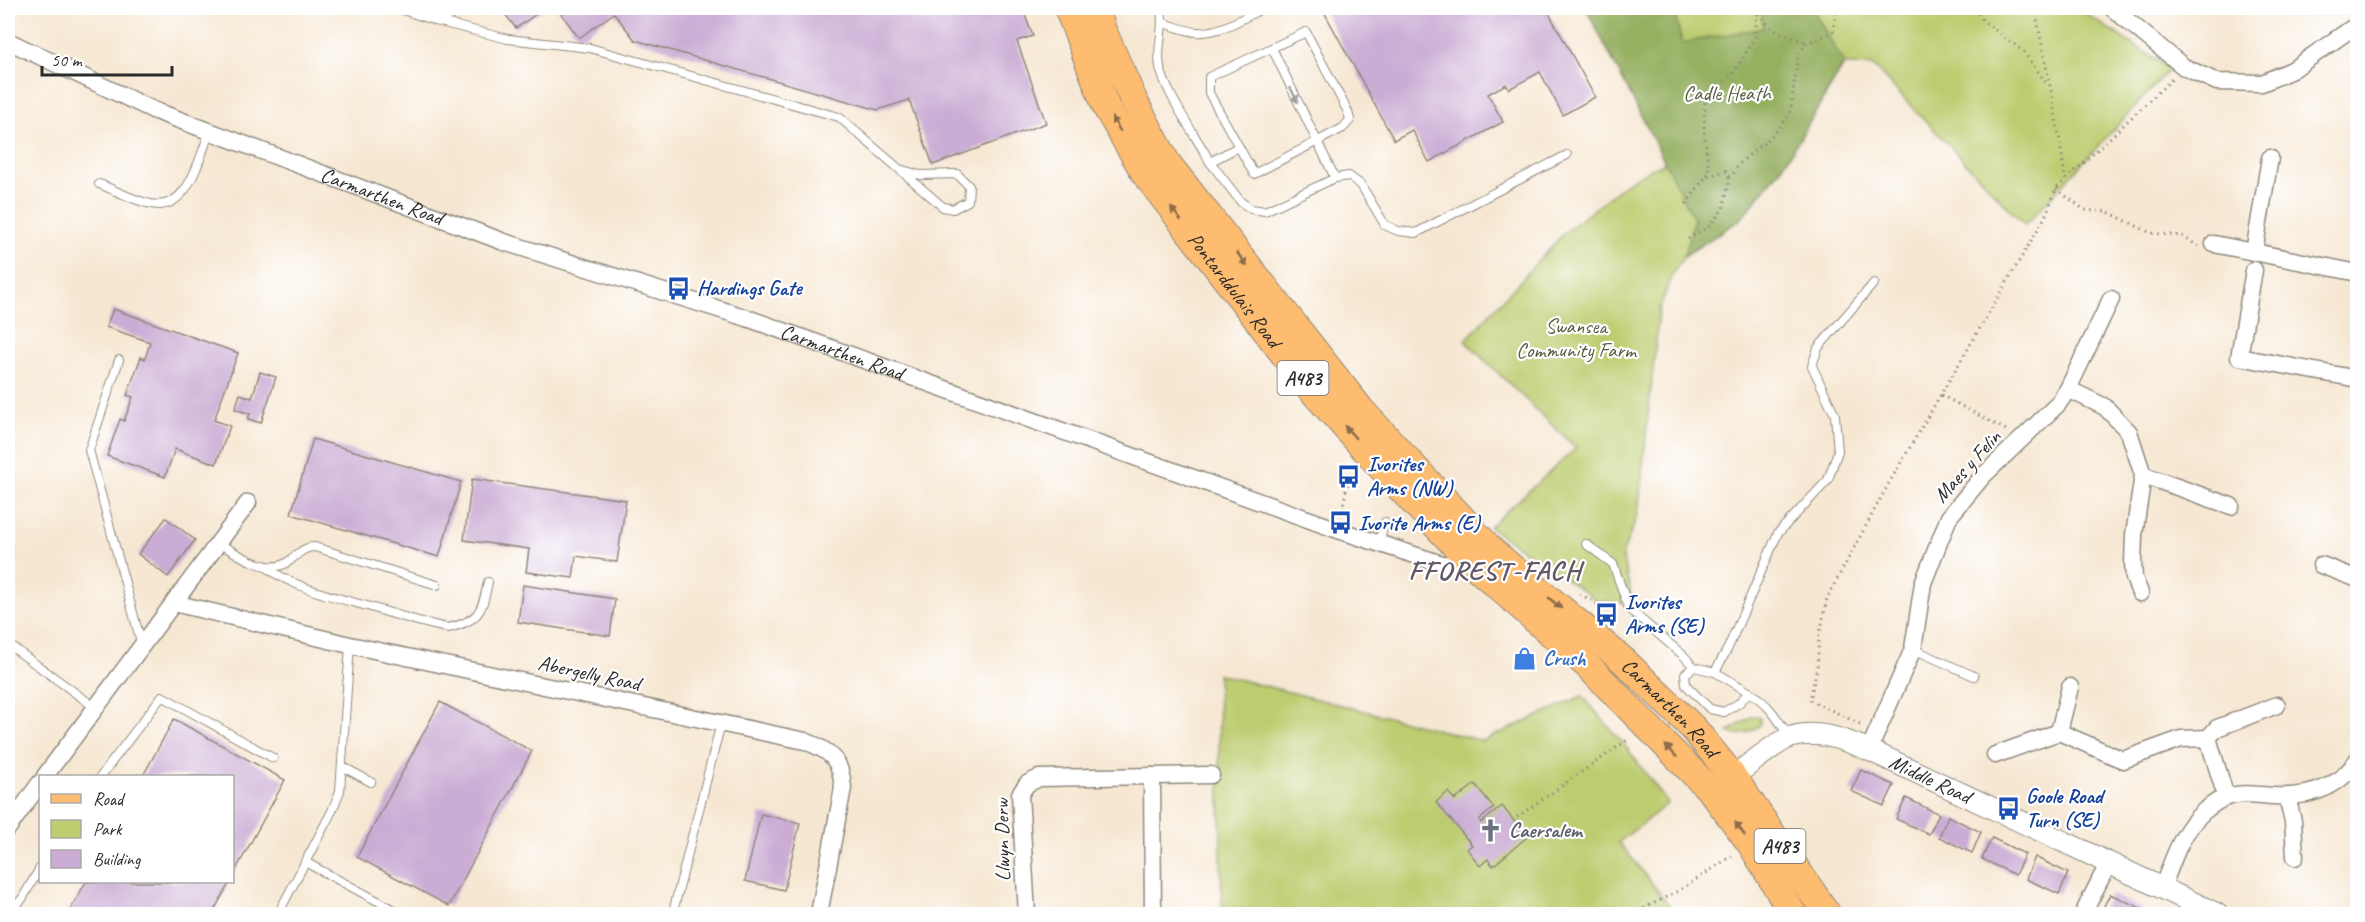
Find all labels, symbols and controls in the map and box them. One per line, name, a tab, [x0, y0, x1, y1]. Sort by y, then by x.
scale bar	[42, 39, 172, 77]
text: 50 m	[51, 49, 84, 71]
park label: Cadle Heath	[1683, 80, 1772, 106]
one-way arrow	[1290, 86, 1299, 103]
one-way arrow	[1111, 116, 1122, 132]
street label: Carmarthen Road	[317, 161, 450, 232]
one-way arrow	[1170, 206, 1183, 222]
street label: Pontarddulais Road	[1182, 227, 1289, 356]
one-way arrow	[1236, 251, 1249, 267]
bus stop icon: Hardings Gate	[666, 275, 692, 301]
place label: Hardings Gate	[697, 275, 803, 301]
park label: Swansea Community Farm	[1516, 313, 1638, 363]
street label: Carmarthen Road	[777, 318, 910, 387]
road number: A483	[1278, 361, 1328, 395]
street label: Maes y Felin	[1928, 424, 2007, 508]
one-way arrow	[1343, 425, 1357, 440]
place label: Ivorites Arms (NW)	[1367, 451, 1454, 501]
bus stop icon: Ivorites Arms (NW)	[1336, 463, 1362, 489]
bus stop icon: Ivorite Arms (E)	[1327, 510, 1353, 536]
place label: Ivorite Arms (E)	[1358, 510, 1482, 536]
district label: FFOREST-FACH	[1409, 553, 1585, 587]
place label: Ivorites Arms (SE)	[1625, 589, 1706, 639]
one-way arrow	[1547, 596, 1563, 609]
bus stop icon: Ivorites Arms (SE)	[1594, 601, 1620, 627]
shop icon: Crush	[1512, 645, 1538, 671]
place label: Crush	[1543, 645, 1587, 671]
street label: Abergelly Road	[536, 650, 646, 697]
street label: Carmarthen Road	[1616, 653, 1727, 765]
one-way arrow	[1665, 744, 1679, 758]
street label: Middle Road	[1885, 748, 1979, 811]
legend	[39, 775, 234, 883]
place label: Goole Road Turn (SE)	[2026, 783, 2106, 833]
text: Road	[93, 788, 126, 810]
bus stop icon: Goole Road Turn (SE)	[1995, 795, 2021, 821]
street label: Llwyn Derw	[988, 796, 1016, 882]
church icon: Caersalem	[1478, 817, 1504, 843]
place label: Caersalem	[1509, 817, 1584, 843]
text: Park	[93, 818, 123, 840]
one-way arrow	[1735, 821, 1747, 836]
road number: A483	[1754, 829, 1806, 863]
text: Building	[93, 848, 142, 870]

